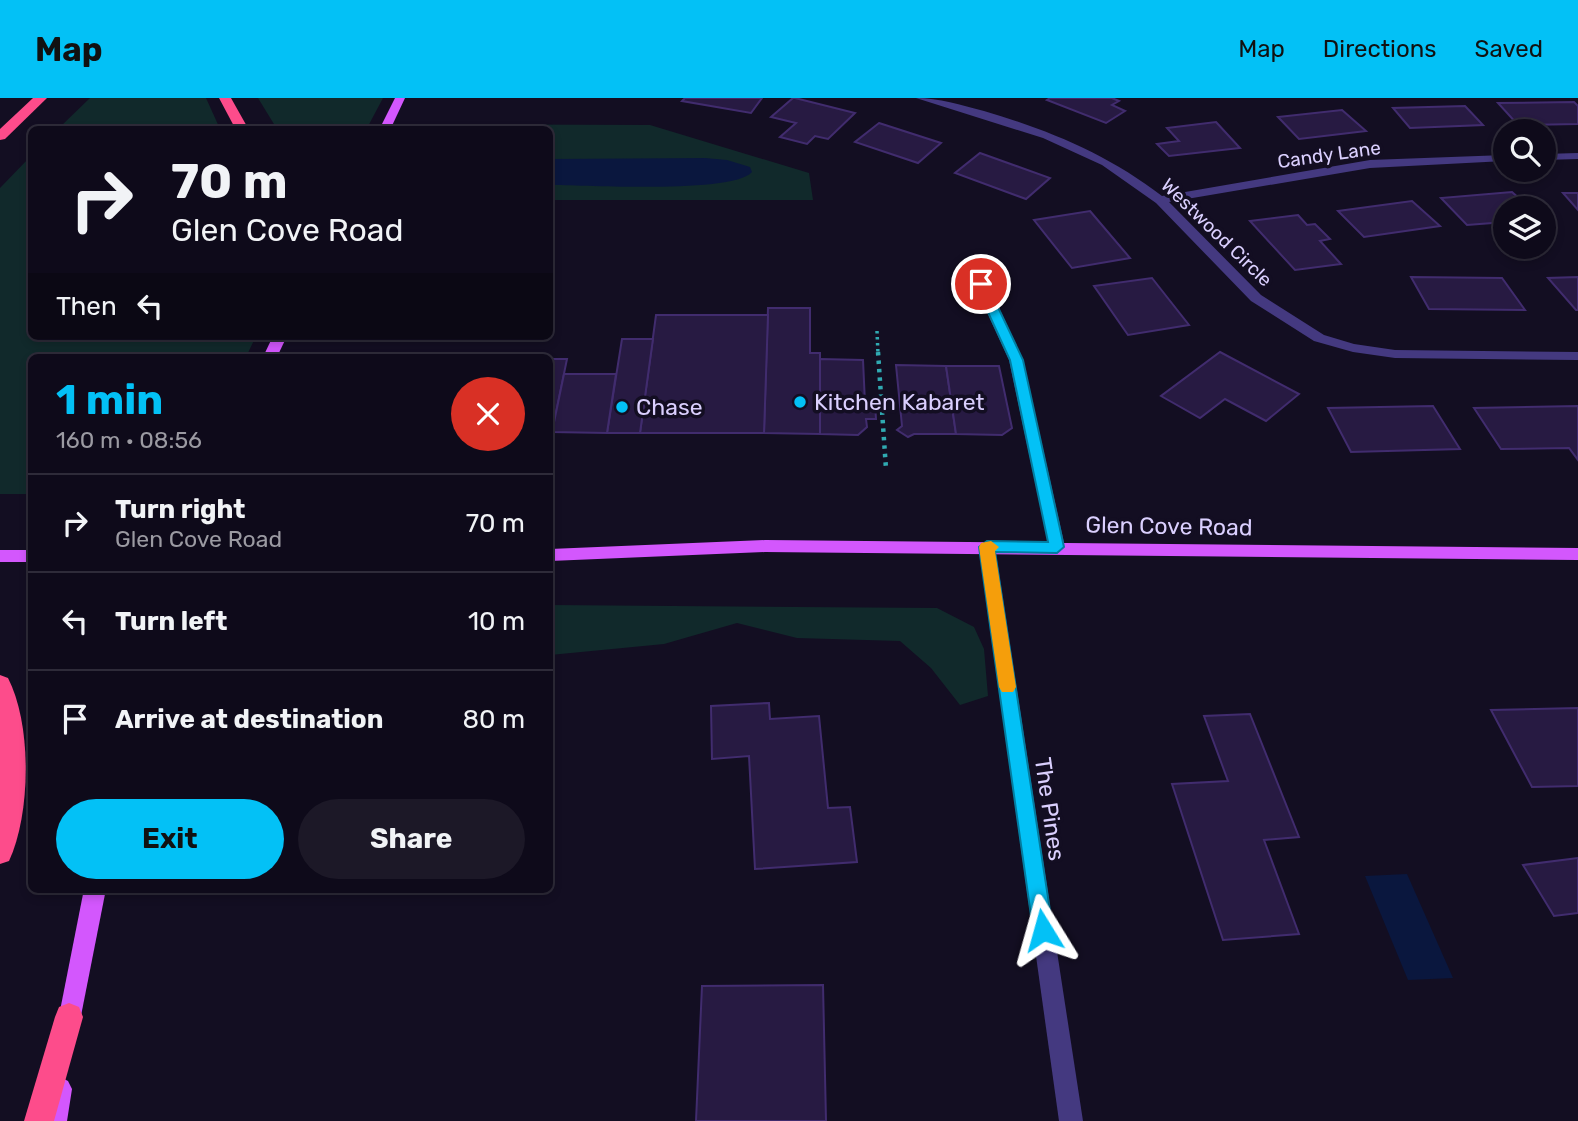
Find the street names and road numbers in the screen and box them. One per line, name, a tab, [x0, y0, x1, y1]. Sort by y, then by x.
street label: Candy Lane	[1276, 136, 1382, 173]
street label: Westwood Circle	[1156, 174, 1277, 291]
street label: Glen Cove Road	[1085, 511, 1253, 541]
street label: The Pines	[1029, 755, 1071, 863]

